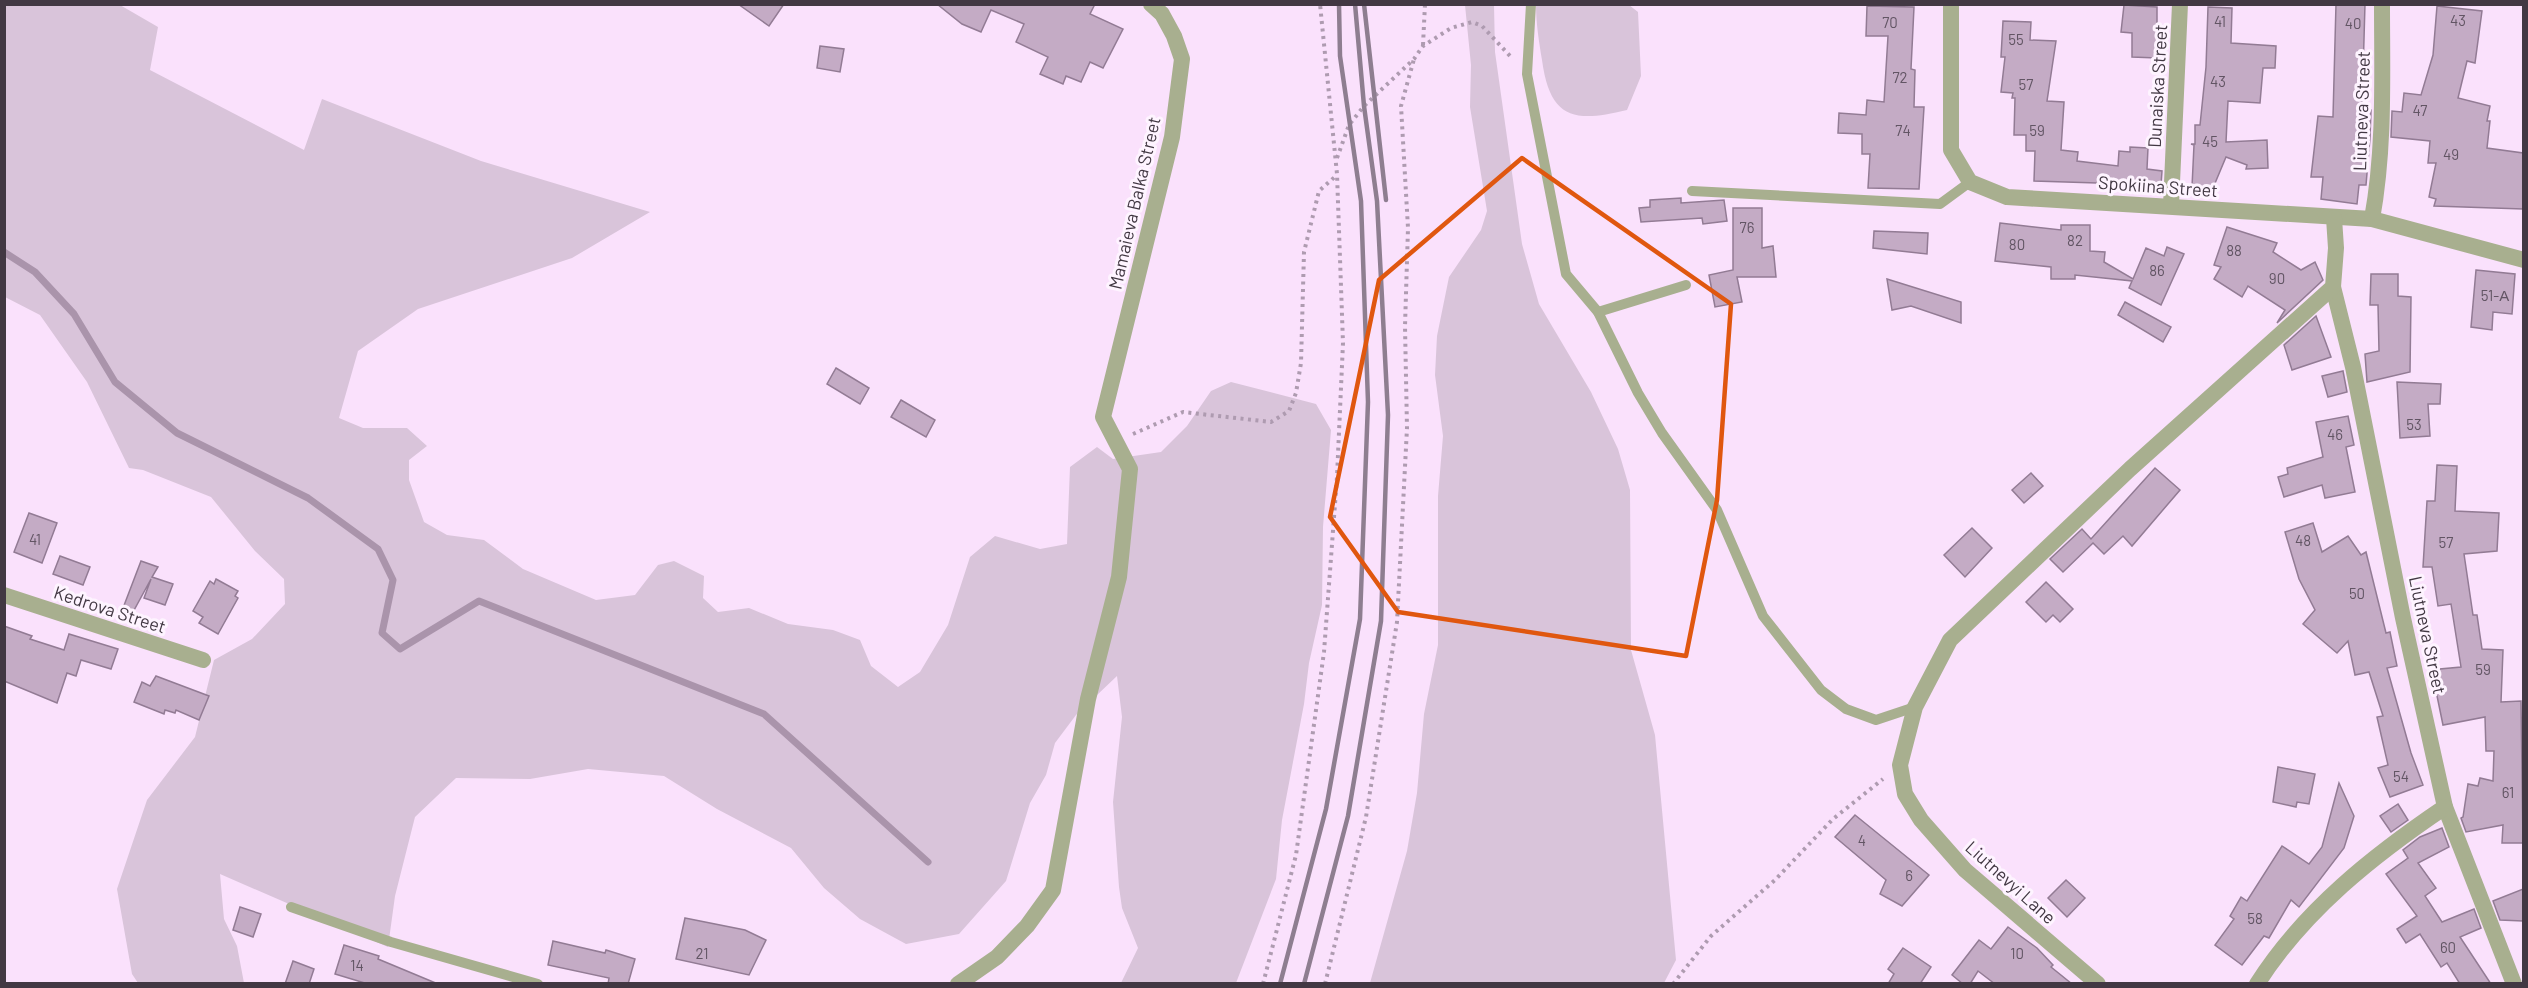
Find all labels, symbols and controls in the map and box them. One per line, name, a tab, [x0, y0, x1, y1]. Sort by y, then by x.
house number: 43	[2450, 11, 2466, 29]
house number: 41	[2214, 12, 2226, 30]
house number: 70	[1882, 13, 1898, 31]
house number: 40	[2345, 14, 2361, 32]
street label: Dunaiska Street	[2143, 24, 2171, 148]
house number: 55	[2008, 30, 2024, 48]
street label: Liutneva Street	[2348, 51, 2374, 171]
house number: 72	[1892, 68, 1908, 86]
house number: 43	[2210, 72, 2226, 90]
house number: 57	[2019, 75, 2033, 93]
house number: 47	[2413, 101, 2427, 119]
street label: Mamaieva Balka Street	[1103, 114, 1165, 292]
house number: 74	[1895, 121, 1911, 139]
house number: 59	[2029, 121, 2045, 139]
house number: 45	[2202, 132, 2218, 150]
house number: 49	[2443, 145, 2459, 163]
street label: Spokiina Street	[2097, 171, 2219, 201]
house number: 76	[1740, 218, 1754, 236]
house number: 82	[2067, 231, 2083, 249]
house number: 80	[2009, 235, 2025, 253]
house number: 88	[2226, 241, 2242, 259]
house number: 86	[2149, 261, 2165, 279]
house number: 90	[2269, 269, 2285, 287]
house number: 51-А	[2481, 286, 2509, 304]
house number: 53	[2406, 415, 2422, 433]
house number: 46	[2327, 425, 2343, 443]
house number: 41	[29, 530, 41, 548]
house number: 48	[2295, 531, 2311, 549]
house number: 57	[2439, 533, 2453, 551]
street label: Liutneva Street	[2405, 574, 2451, 696]
street label: Kedrova Street	[51, 581, 169, 637]
house number: 50	[2349, 584, 2365, 602]
house number: 59	[2475, 660, 2491, 678]
house number: 54	[2393, 767, 2409, 785]
house number: 61	[2502, 783, 2514, 801]
house number: 4	[1858, 831, 1866, 849]
street label: Liutnevyi Lane	[1961, 836, 2061, 928]
house number: 6	[1905, 866, 1913, 884]
house number: 58	[2247, 909, 2263, 927]
house number: 60	[2440, 938, 2456, 956]
house number: 21	[695, 944, 709, 962]
house number: 10	[2010, 944, 2024, 962]
house number: 14	[350, 956, 364, 974]

